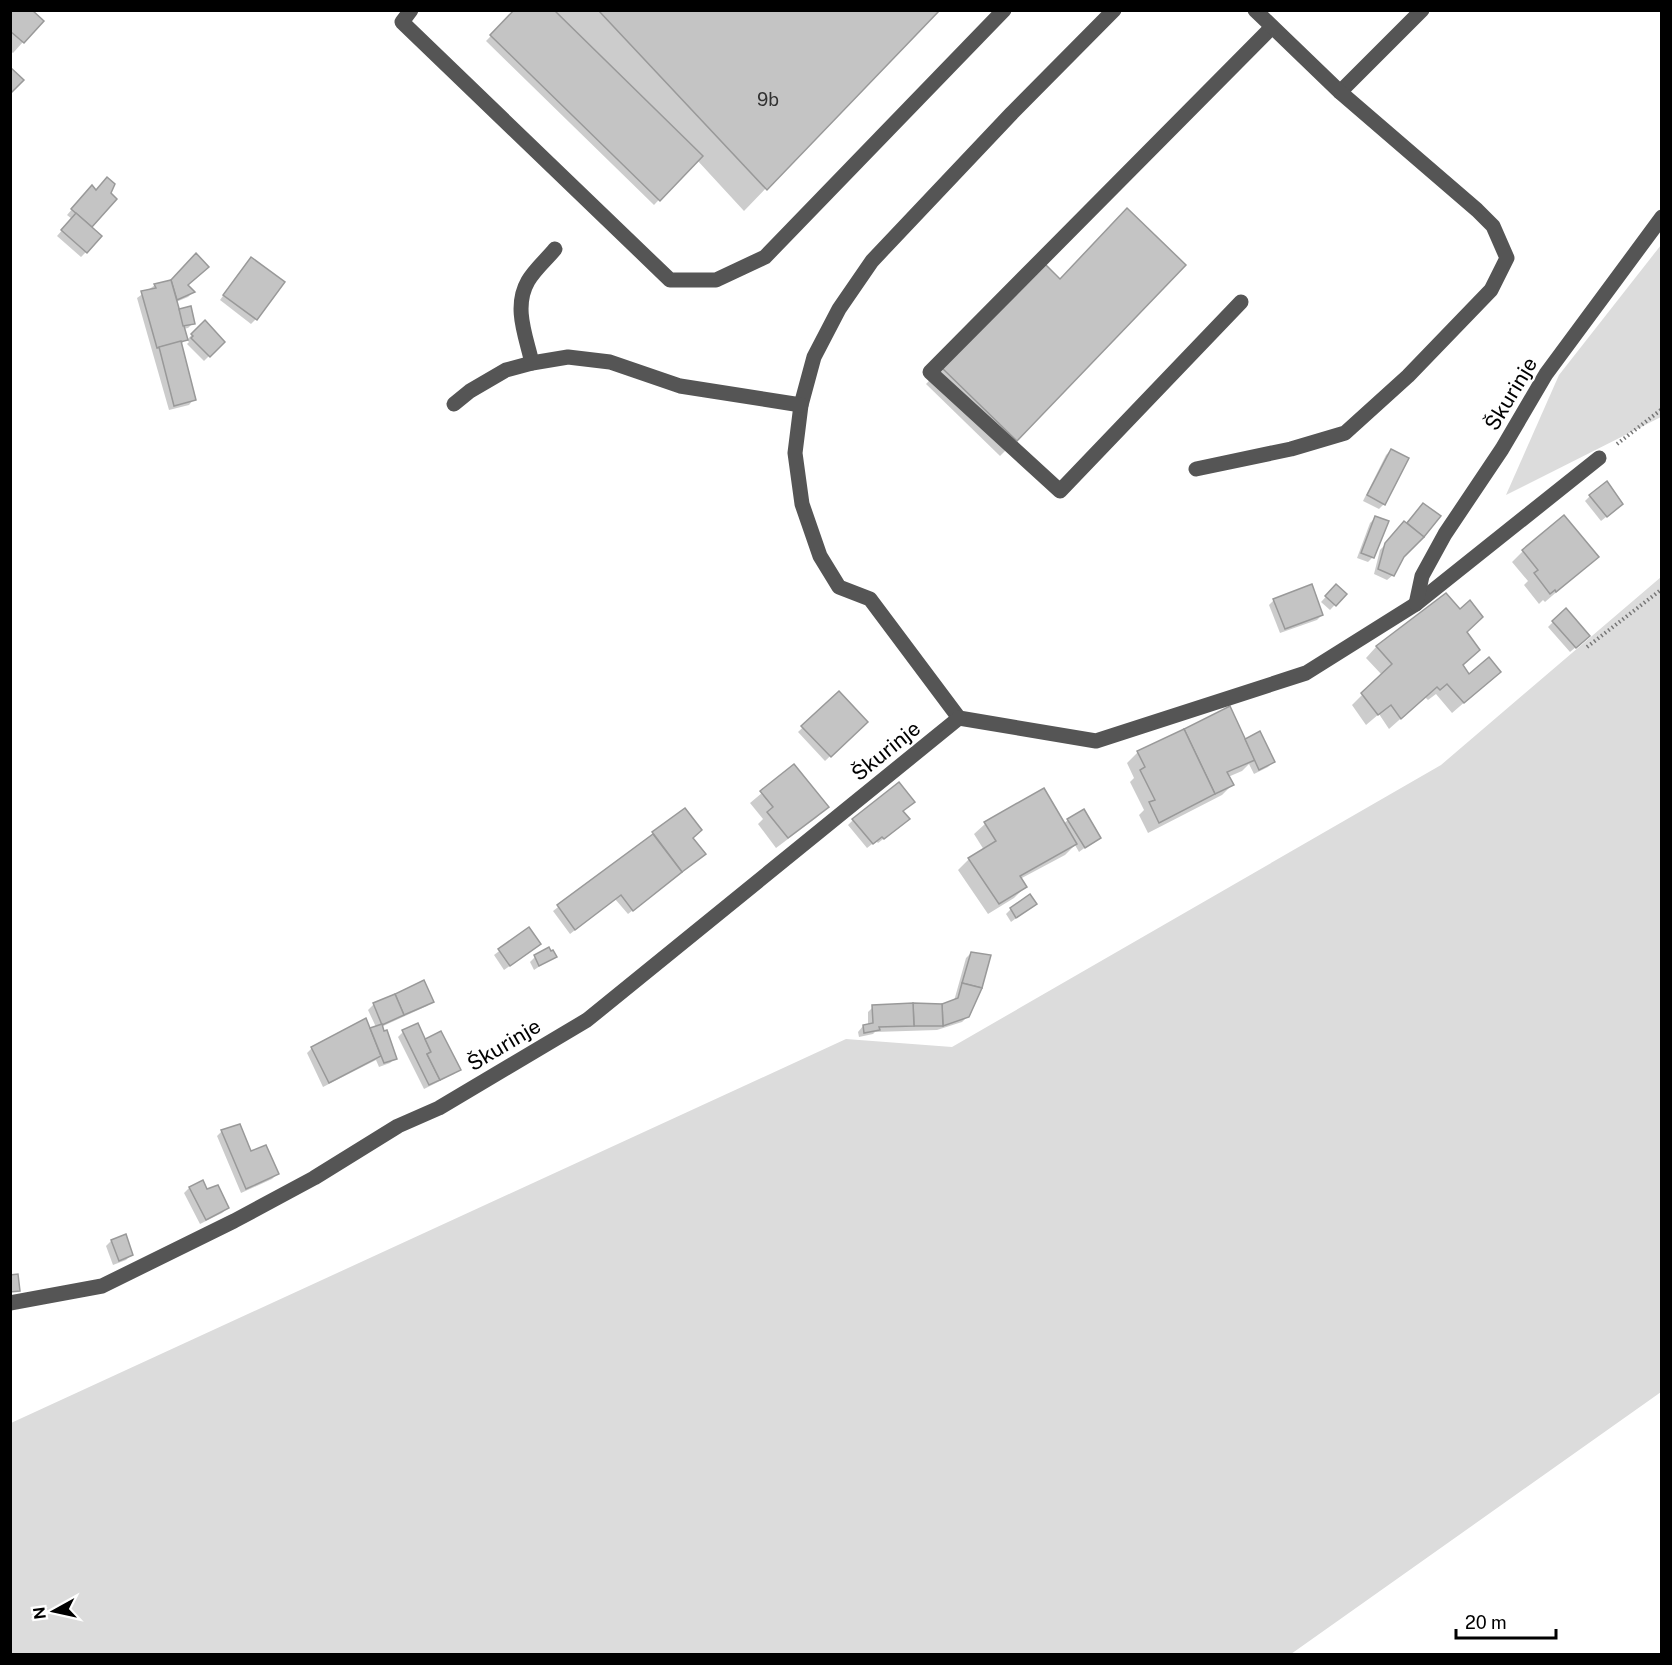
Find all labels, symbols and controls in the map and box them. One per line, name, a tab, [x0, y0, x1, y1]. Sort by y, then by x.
house number: 9b	[757, 89, 779, 110]
street label: Škurinje	[1479, 353, 1542, 435]
street label: Škurinje	[846, 715, 925, 786]
street label: Škurinje	[463, 1013, 545, 1076]
north arrow	[24, 1581, 84, 1641]
scale bar	[1456, 1602, 1556, 1640]
text: N	[29, 1605, 50, 1621]
text: 20 m	[1465, 1612, 1507, 1633]

